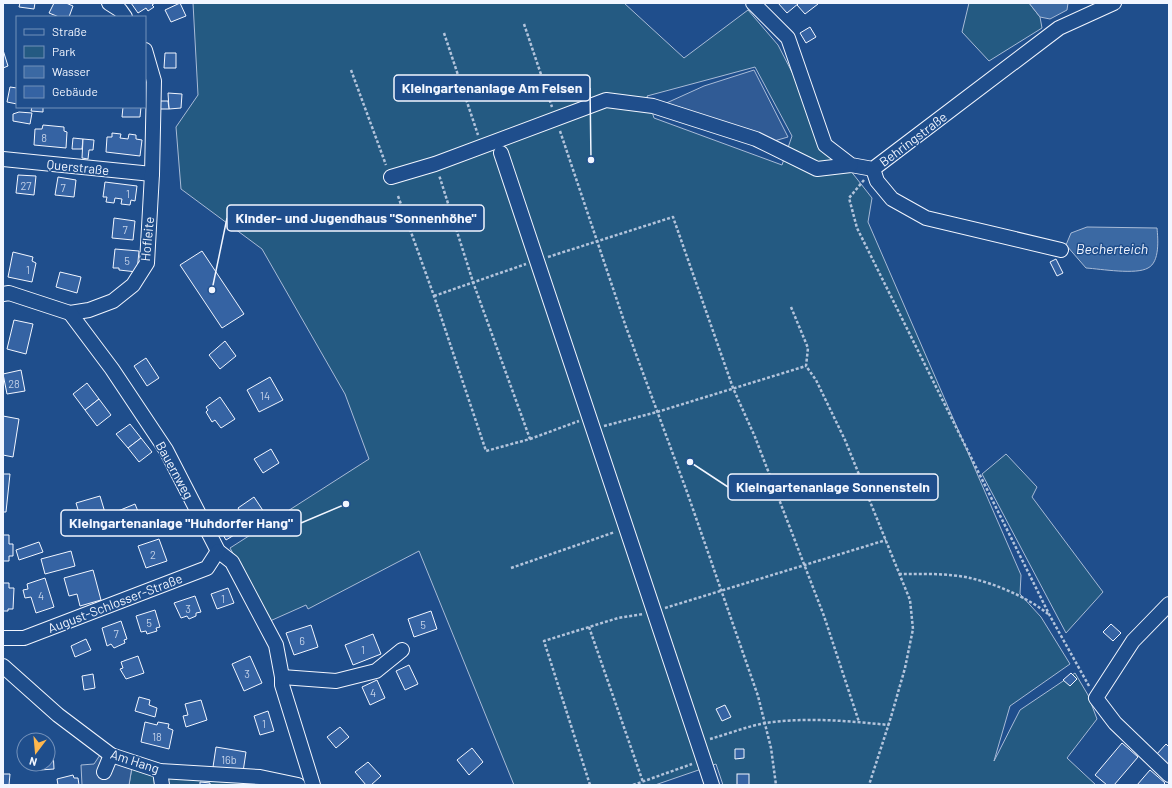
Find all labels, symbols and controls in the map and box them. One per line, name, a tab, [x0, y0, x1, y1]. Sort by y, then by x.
legend	[16, 16, 146, 108]
text: Straße	[52, 24, 87, 38]
text: Park	[52, 44, 76, 58]
text: Wasser	[52, 64, 91, 78]
callout: Kleingartenanlage Am Felsen	[394, 75, 590, 101]
text: Kleingartenanlage Am Felsen	[402, 79, 582, 96]
text: Gebäude	[52, 84, 98, 98]
street label: Behringstraße	[876, 108, 950, 170]
house number: 8	[41, 131, 47, 144]
street label: Querstraße	[46, 156, 110, 178]
house number: 27	[20, 179, 32, 192]
house number: 7	[60, 181, 66, 194]
house number: 1	[126, 187, 130, 200]
callout: Kinder- und Jugendhaus "Sonnenhöhe"	[227, 205, 484, 231]
text: Kinder- und Jugendhaus "Sonnenhöhe"	[235, 209, 477, 226]
street label: Hofleite	[137, 216, 157, 262]
house number: 7	[122, 223, 128, 236]
water label: Becherteich	[1076, 240, 1148, 257]
house number: 5	[124, 254, 130, 267]
house number: 1	[26, 263, 30, 276]
house number: 28	[8, 377, 20, 390]
house number: 14	[260, 389, 270, 402]
street label: Bauernweg	[153, 438, 197, 502]
callout: Kleingartenanlage Sonnenstein	[728, 474, 938, 500]
text: Kleingartenanlage Sonnenstein	[736, 478, 930, 495]
callout: Kleingartenanlage "Huhdorfer Hang"	[61, 510, 301, 536]
text: Kleingartenanlage "Huhdorfer Hang"	[69, 514, 293, 531]
house number: 2	[150, 548, 156, 561]
street label: August-Schlosser-Straße	[45, 570, 185, 636]
house number: 4	[38, 589, 44, 602]
house number: 1	[221, 592, 225, 605]
house number: 3	[185, 602, 191, 615]
house number: 5	[146, 616, 152, 629]
house number: 5	[420, 618, 426, 631]
house number: 7	[113, 627, 119, 640]
house number: 6	[299, 634, 305, 647]
house number: 1	[361, 643, 365, 656]
house number: 3	[244, 667, 250, 680]
house number: 4	[370, 686, 376, 699]
house number: 1	[262, 717, 266, 730]
house number: 18	[152, 730, 162, 743]
north arrow	[16, 732, 56, 772]
street label: Am Hang	[109, 746, 161, 776]
house number: 16b	[221, 753, 237, 766]
text: N	[28, 755, 38, 769]

